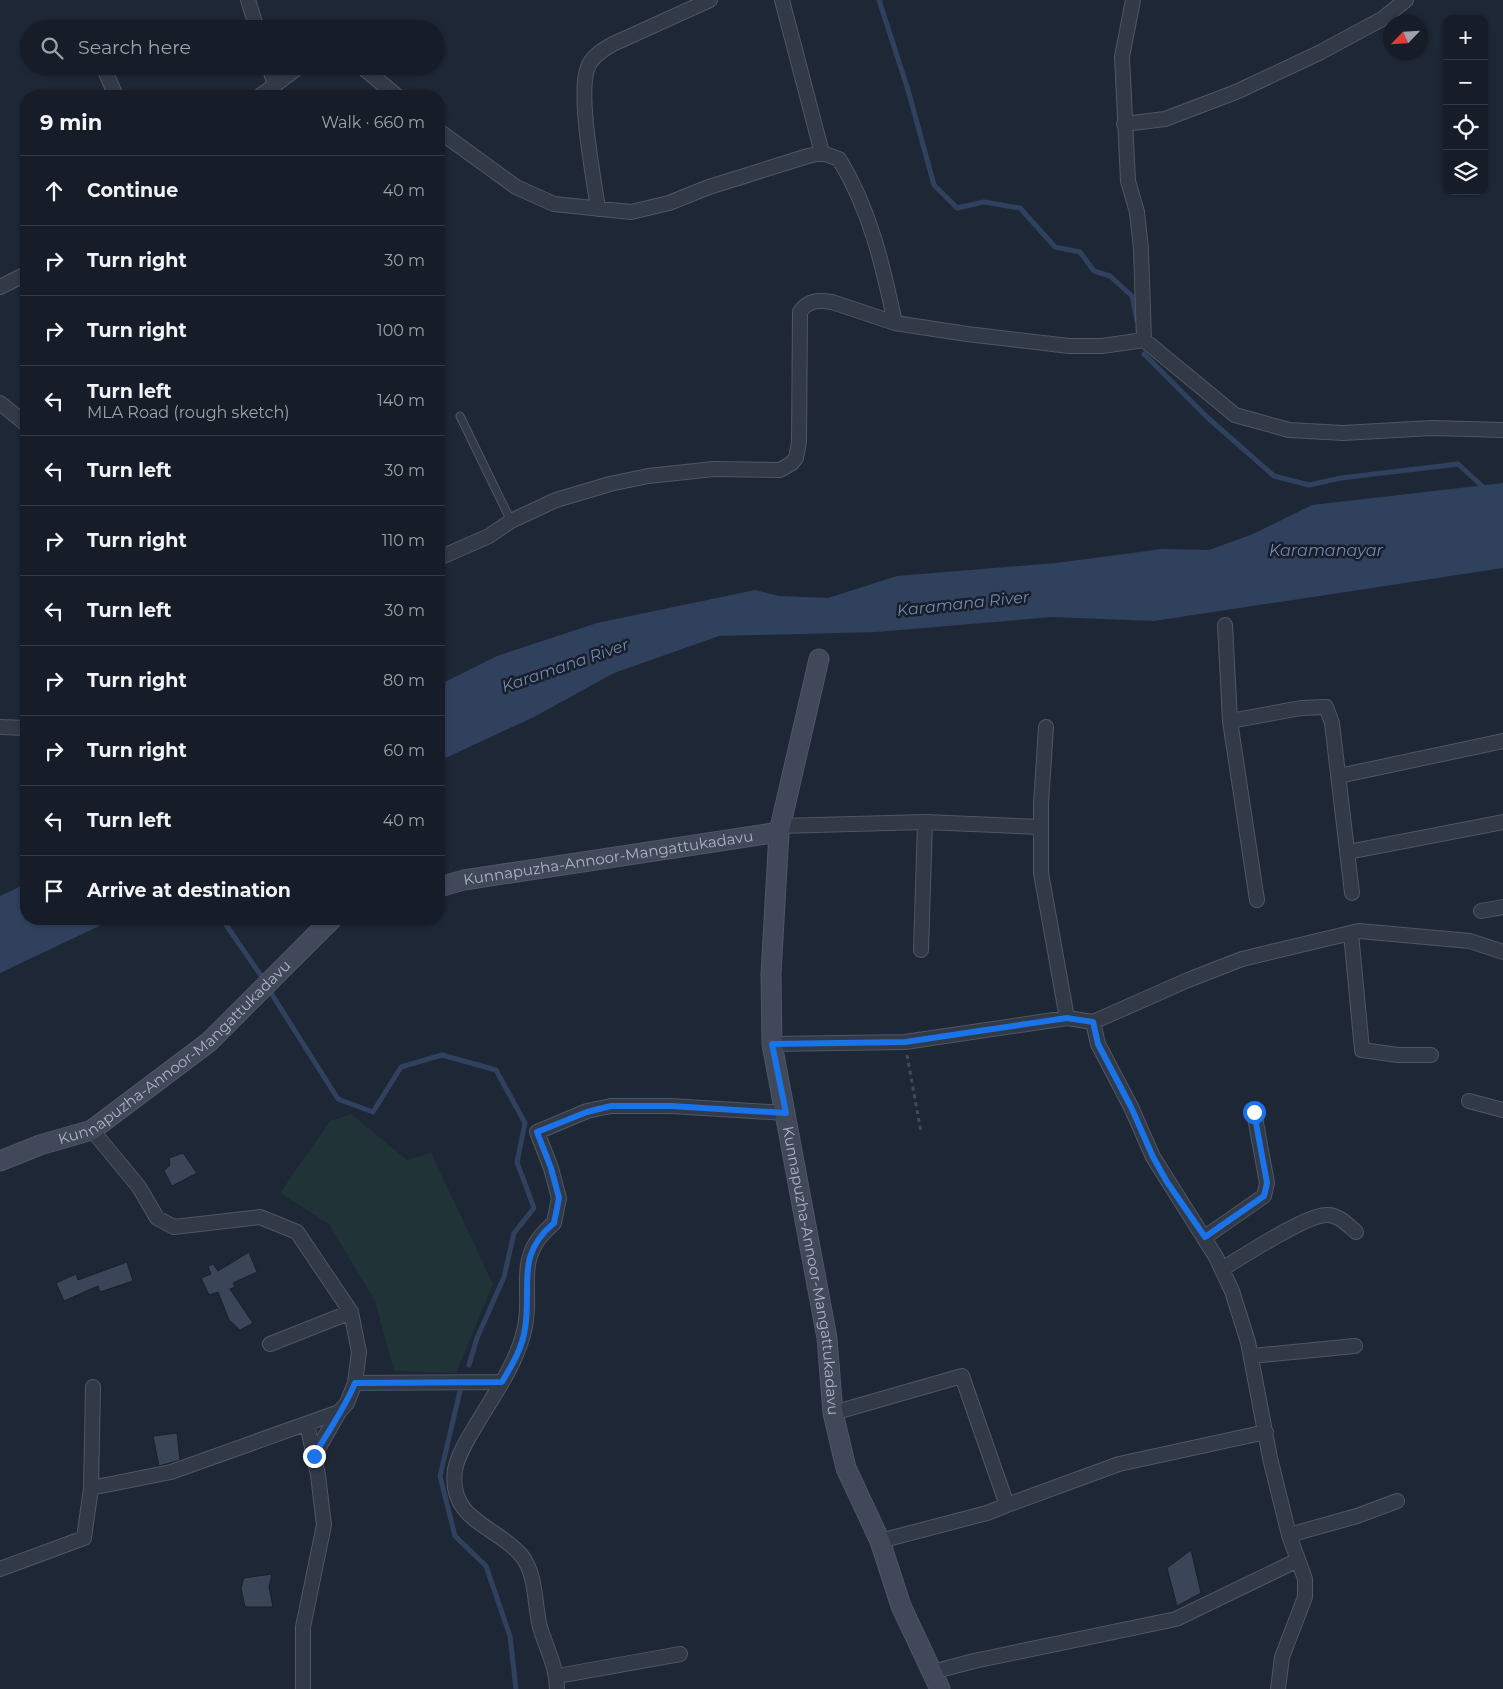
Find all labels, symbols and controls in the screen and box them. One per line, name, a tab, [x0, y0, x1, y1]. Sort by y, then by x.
north arrow	[1383, 15, 1428, 60]
map controls	[1443, 15, 1488, 195]
button: +	[1443, 15, 1488, 60]
search box	[20, 20, 445, 75]
icon: search	[38, 34, 66, 62]
text: Search here	[78, 36, 191, 59]
button: −	[1443, 60, 1488, 105]
button: locate	[1443, 105, 1488, 150]
text: 9 min	[40, 110, 102, 135]
text: Walk · 660 m	[321, 113, 425, 132]
button: layers	[1443, 150, 1488, 195]
icon: ahead	[40, 177, 68, 205]
text: Continue	[87, 179, 178, 202]
text: 40 m	[383, 181, 425, 200]
icon: right	[40, 247, 68, 275]
text: Turn right	[87, 249, 187, 272]
text: 30 m	[384, 251, 425, 270]
icon: right	[40, 317, 68, 345]
text: Turn right	[87, 319, 187, 342]
text: 100 m	[377, 321, 425, 340]
text: Turn left	[87, 380, 172, 403]
icon: left	[40, 387, 68, 415]
text: 140 m	[377, 391, 425, 410]
text: MLA Road (rough sketch)	[87, 403, 289, 422]
icon: left	[40, 457, 68, 485]
text: Turn left	[87, 459, 172, 482]
text: 30 m	[384, 461, 425, 480]
icon: right	[40, 527, 68, 555]
text: Turn right	[87, 529, 187, 552]
text: 110 m	[382, 531, 425, 550]
water label: Karamanayar	[1269, 541, 1384, 560]
water label: Karamana River	[896, 587, 1031, 620]
icon: left	[40, 597, 68, 625]
text: Turn left	[87, 599, 172, 622]
text: 30 m	[384, 601, 425, 620]
water label: Karamana River	[499, 635, 632, 696]
icon: right	[40, 667, 68, 695]
text: Turn right	[87, 669, 187, 692]
text: 80 m	[383, 671, 425, 690]
icon: right	[40, 737, 68, 765]
text: Turn right	[87, 739, 187, 762]
text: 60 m	[383, 741, 425, 760]
icon: left	[40, 807, 68, 835]
text: Turn left	[87, 809, 172, 832]
text: 40 m	[383, 811, 425, 830]
street label: Kunnapuzha-Annoor-Mangattukadavu	[462, 826, 754, 889]
icon: arrive	[40, 877, 68, 905]
text: Arrive at destination	[87, 879, 291, 902]
street label: Kunnapuzha-Annoor-Mangattukadavu	[56, 956, 294, 1148]
route start	[1243, 1101, 1266, 1124]
street label: Kunnapuzha-Annoor-Mangattukadavu	[779, 1124, 843, 1416]
route end	[303, 1445, 326, 1468]

